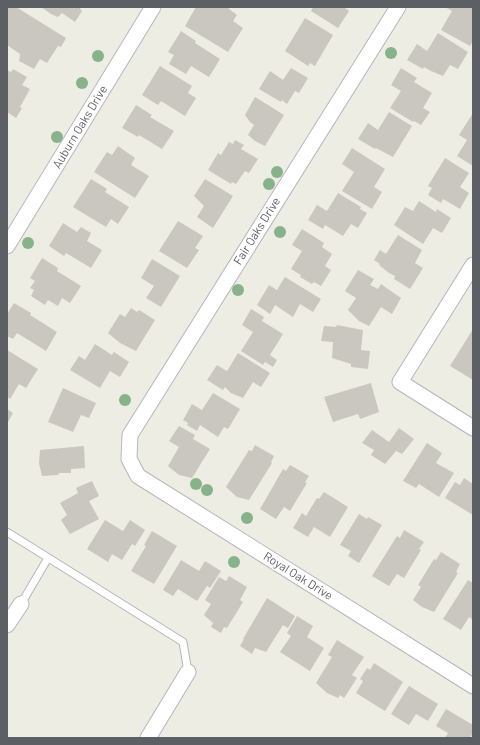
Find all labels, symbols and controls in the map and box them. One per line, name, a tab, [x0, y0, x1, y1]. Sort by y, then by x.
street label: Auburn Oaks Drive	[49, 82, 109, 171]
street label: Fair Oaks Drive	[230, 194, 282, 267]
street label: Royal Oak Drive	[261, 548, 336, 602]

